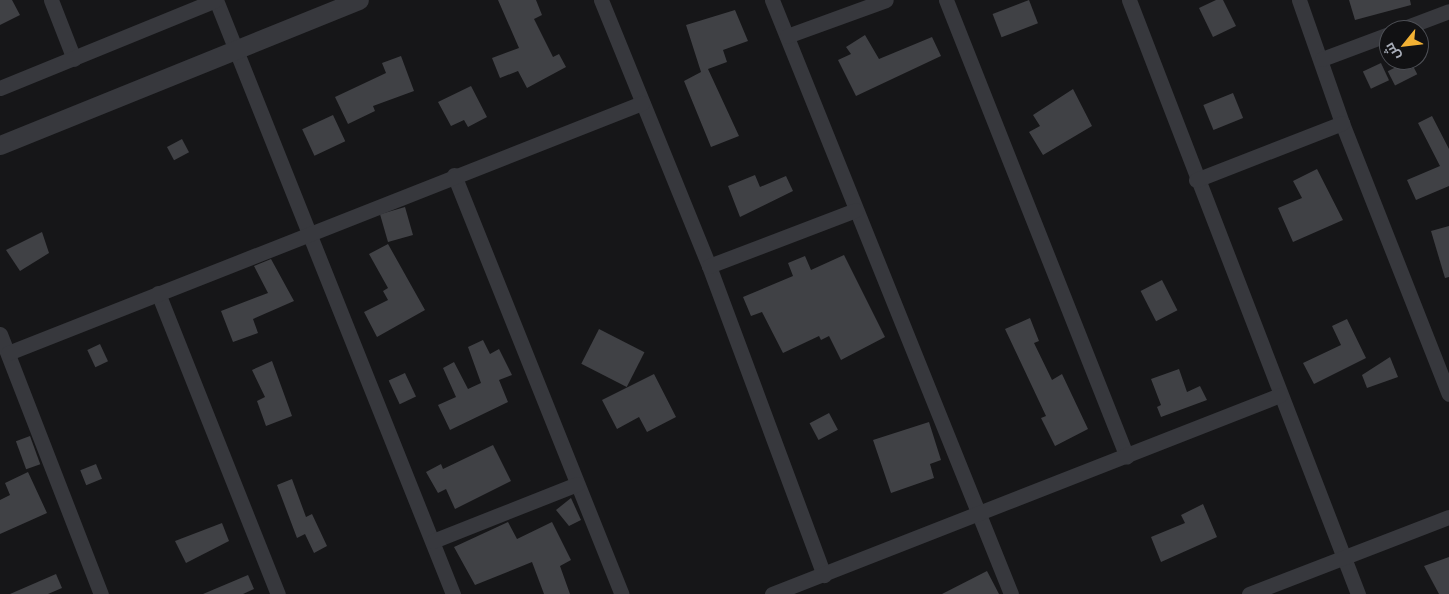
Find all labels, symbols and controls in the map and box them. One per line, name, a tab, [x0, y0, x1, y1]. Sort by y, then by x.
north arrow	[1379, 20, 1429, 70]
text: ش	[1380, 40, 1403, 64]

